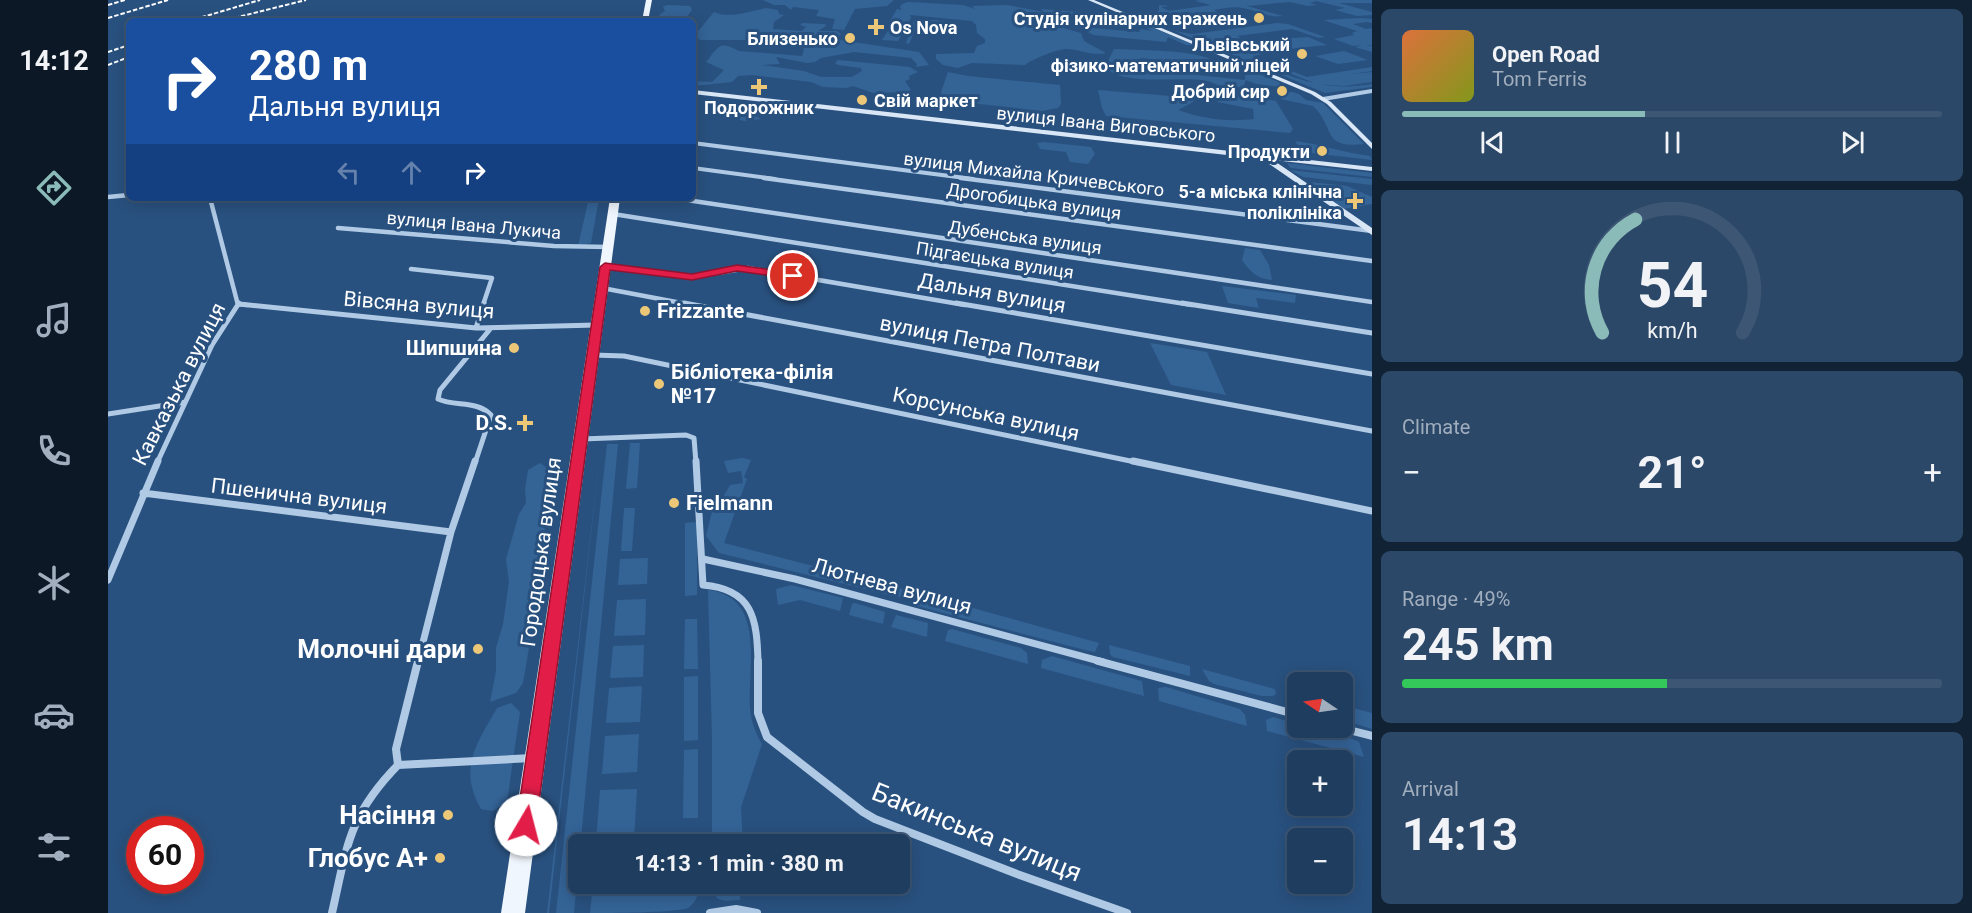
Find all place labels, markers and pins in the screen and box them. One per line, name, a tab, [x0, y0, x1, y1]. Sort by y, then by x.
place label: Студія кулінарних вражень	[1014, 8, 1247, 29]
marker: Студія кулінарних вражень	[1252, 11, 1266, 25]
place label: Os Nova	[890, 17, 958, 38]
marker: Os Nova	[867, 18, 885, 36]
place label: Близенько	[747, 28, 838, 49]
marker: Близенько	[843, 31, 857, 45]
place label: Львівський фізико-математичний ліцей	[1051, 34, 1290, 76]
marker: Львівський фізико-математичний ліцей	[1295, 47, 1309, 61]
marker: Подорожник	[752, 80, 766, 94]
place label: Добрий сир	[1172, 81, 1270, 102]
marker: Добрий сир	[1275, 84, 1289, 98]
place label: Свій маркет	[874, 90, 978, 111]
marker: Свій маркет	[855, 93, 869, 107]
place label: Подорожник	[704, 97, 815, 118]
place label: Продукти	[1228, 141, 1310, 162]
marker: Продукти	[1315, 144, 1329, 158]
place label: 5-а міська клінічна поліклініка	[1179, 181, 1342, 223]
marker: 5-а міська клінічна поліклініка	[1346, 192, 1364, 210]
pin	[767, 250, 818, 301]
place label: Frizzante	[657, 299, 744, 323]
marker: Frizzante	[638, 304, 652, 318]
place label: Шипшина	[406, 336, 502, 360]
marker: Шипшина	[507, 341, 521, 355]
place label: Бібліотека-філія №17	[671, 360, 834, 408]
marker: Бібліотека-філія №17	[652, 377, 666, 391]
place label: D.S.	[475, 411, 513, 435]
marker: D.S.	[518, 416, 532, 430]
place label: Fielmann	[686, 491, 773, 515]
marker: Fielmann	[667, 496, 681, 510]
place label: Молочні дари	[297, 634, 466, 664]
marker: Молочні дари	[471, 642, 485, 656]
place label: Насіння	[339, 800, 436, 830]
marker: Насіння	[441, 808, 455, 822]
place label: Глобус А+	[308, 843, 428, 873]
marker: Глобус А+	[433, 851, 447, 865]

